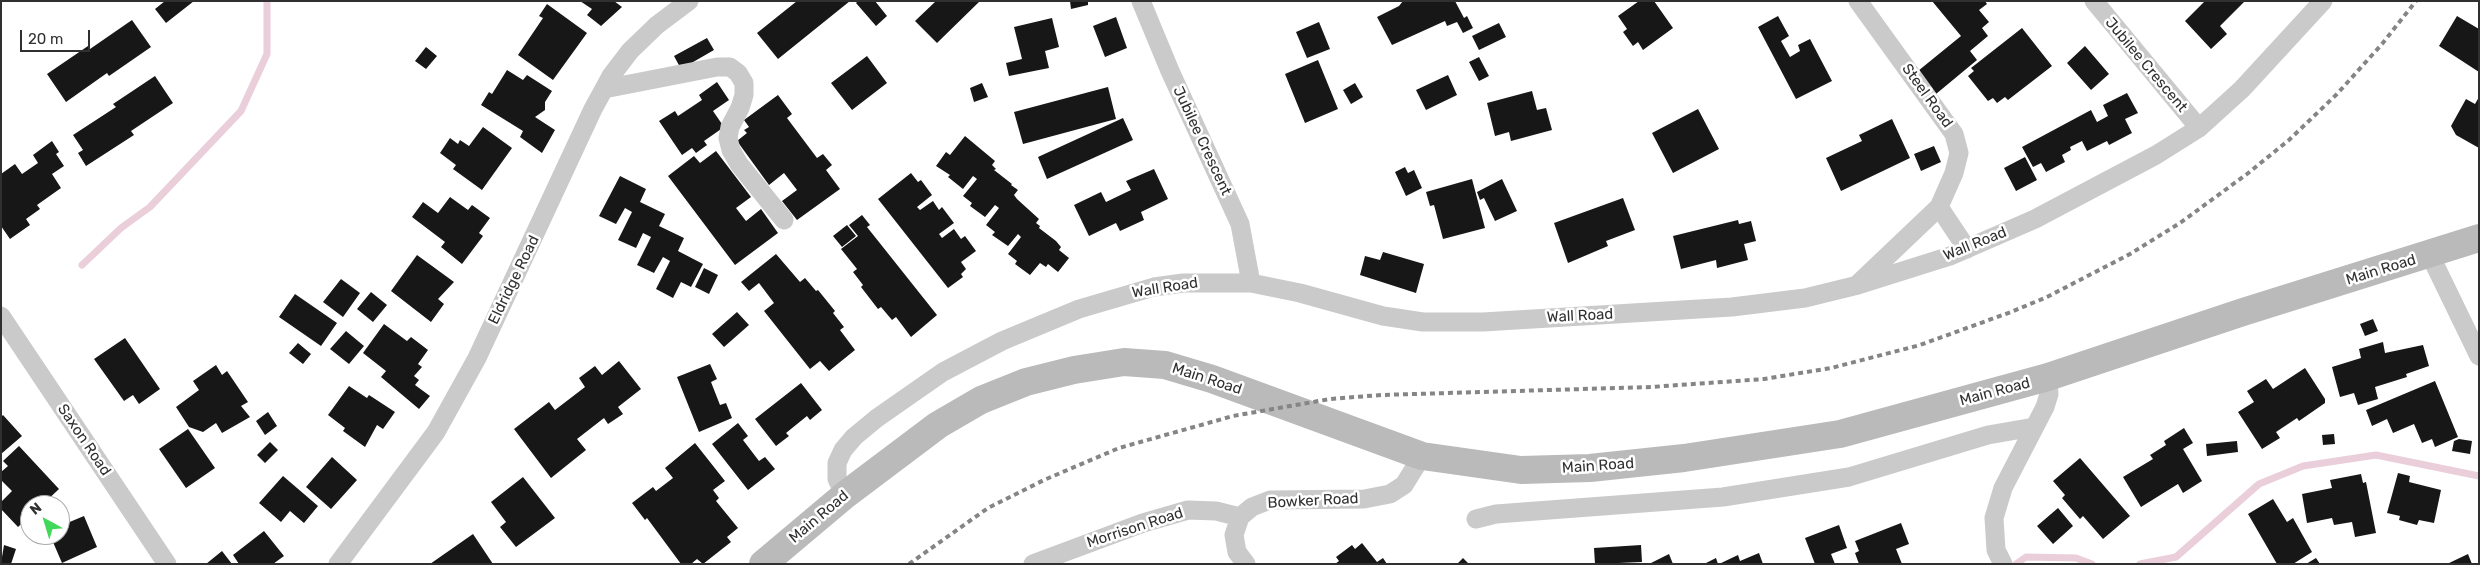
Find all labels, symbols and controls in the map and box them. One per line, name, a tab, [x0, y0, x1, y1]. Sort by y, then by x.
street label: Jubilee Crescent	[2101, 14, 2191, 116]
scale bar	[22, 20, 92, 52]
text: 20 m	[28, 30, 63, 48]
street label: Steel Road	[1898, 60, 1956, 132]
street label: Jubilee Crescent	[1169, 84, 1235, 198]
street label: Wall Road	[1941, 223, 2009, 265]
street label: Eldridge Road	[485, 233, 543, 327]
street label: Main Road	[2344, 251, 2418, 289]
street label: Wall Road	[1131, 274, 1199, 302]
street label: Wall Road	[1546, 305, 1614, 327]
street label: Main Road	[1170, 359, 1244, 399]
street label: Main Road	[1958, 374, 2032, 410]
street label: Saxon Road	[53, 401, 115, 479]
street label: Main Road	[1561, 455, 1635, 477]
street label: Main Road	[786, 487, 852, 547]
street label: Bowker Road	[1267, 490, 1359, 512]
north arrow	[20, 495, 70, 545]
text: N	[27, 499, 45, 519]
street label: Morrison Road	[1085, 504, 1185, 552]

